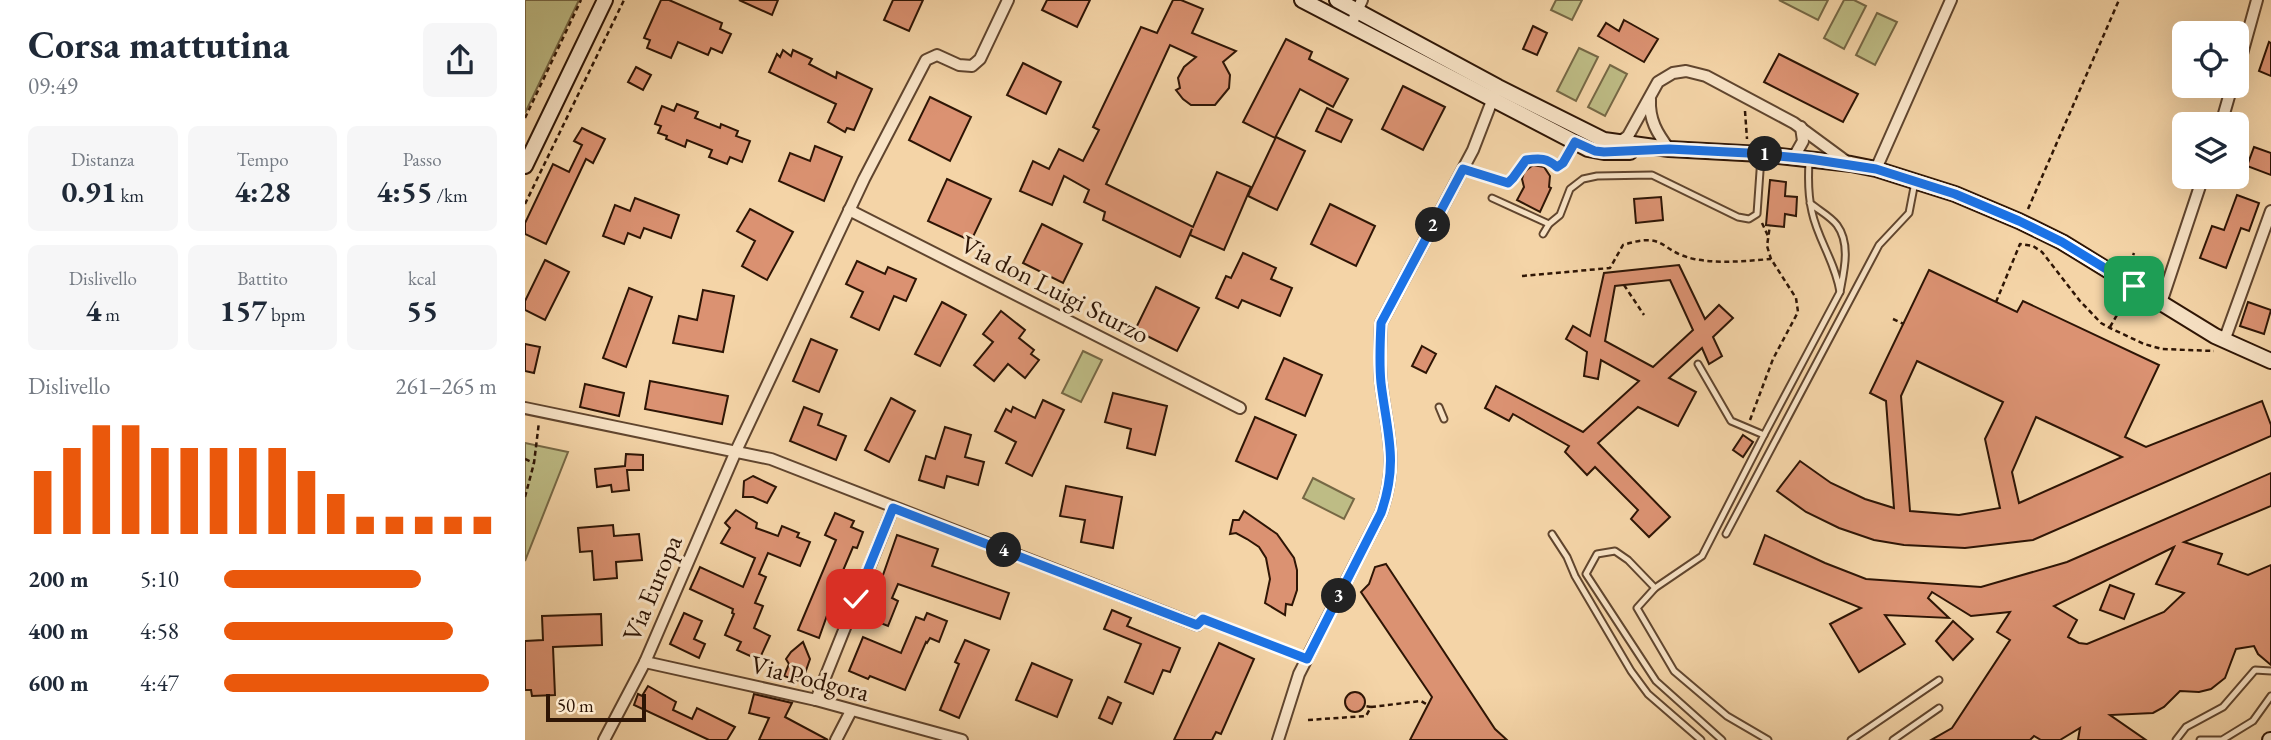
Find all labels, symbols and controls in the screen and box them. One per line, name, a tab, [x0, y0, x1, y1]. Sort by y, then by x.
text: Corsa mattutina	[28, 20, 289, 69]
map controls	[2172, 21, 2249, 189]
button: locate	[2172, 21, 2249, 98]
button: share	[423, 23, 497, 97]
text: 09:49	[28, 71, 78, 101]
button: layers	[2172, 112, 2249, 189]
pin: 1	[1747, 136, 1783, 172]
text: 1	[1759, 141, 1770, 166]
text: Distanza	[71, 147, 135, 172]
text: Tempo	[236, 147, 289, 172]
text: Passo	[403, 147, 442, 172]
text: 0.91	[62, 172, 117, 211]
text: 4:28	[234, 172, 291, 211]
text: 4:55	[377, 172, 433, 211]
text: km	[117, 183, 144, 208]
text: /km	[433, 183, 468, 208]
pin: 2	[1415, 208, 1451, 243]
text: 2	[1427, 212, 1438, 237]
street label: Via don Luigi Sturzo	[955, 227, 1155, 351]
pin	[2104, 256, 2164, 316]
text: Dislivello	[69, 266, 137, 291]
text: Battito	[237, 266, 288, 291]
text: kcal	[408, 266, 436, 291]
icon: arrive	[2115, 267, 2153, 305]
text: 4	[86, 291, 101, 330]
text: 157	[220, 291, 267, 330]
text: 55	[406, 291, 438, 330]
text: m	[101, 302, 120, 327]
text: bpm	[267, 302, 305, 327]
text: Dislivello	[28, 371, 110, 401]
text: 261–265 m	[396, 371, 497, 401]
street label: Via Europa	[614, 529, 690, 646]
pin: 4	[987, 532, 1021, 568]
text: 4	[998, 537, 1009, 562]
text: 200 m	[28, 564, 89, 594]
text: 5:10	[140, 564, 179, 594]
pin	[826, 569, 886, 629]
pin: 3	[1321, 578, 1357, 614]
icon: check	[837, 580, 875, 618]
text: 3	[1333, 583, 1344, 608]
text: 400 m	[28, 616, 89, 646]
text: 4:58	[140, 616, 179, 646]
street label: Via Podgora	[747, 647, 874, 709]
text: 600 m	[28, 668, 89, 698]
text: 4:47	[140, 668, 179, 698]
scale bar	[546, 691, 646, 723]
text: 50 m	[557, 693, 594, 718]

